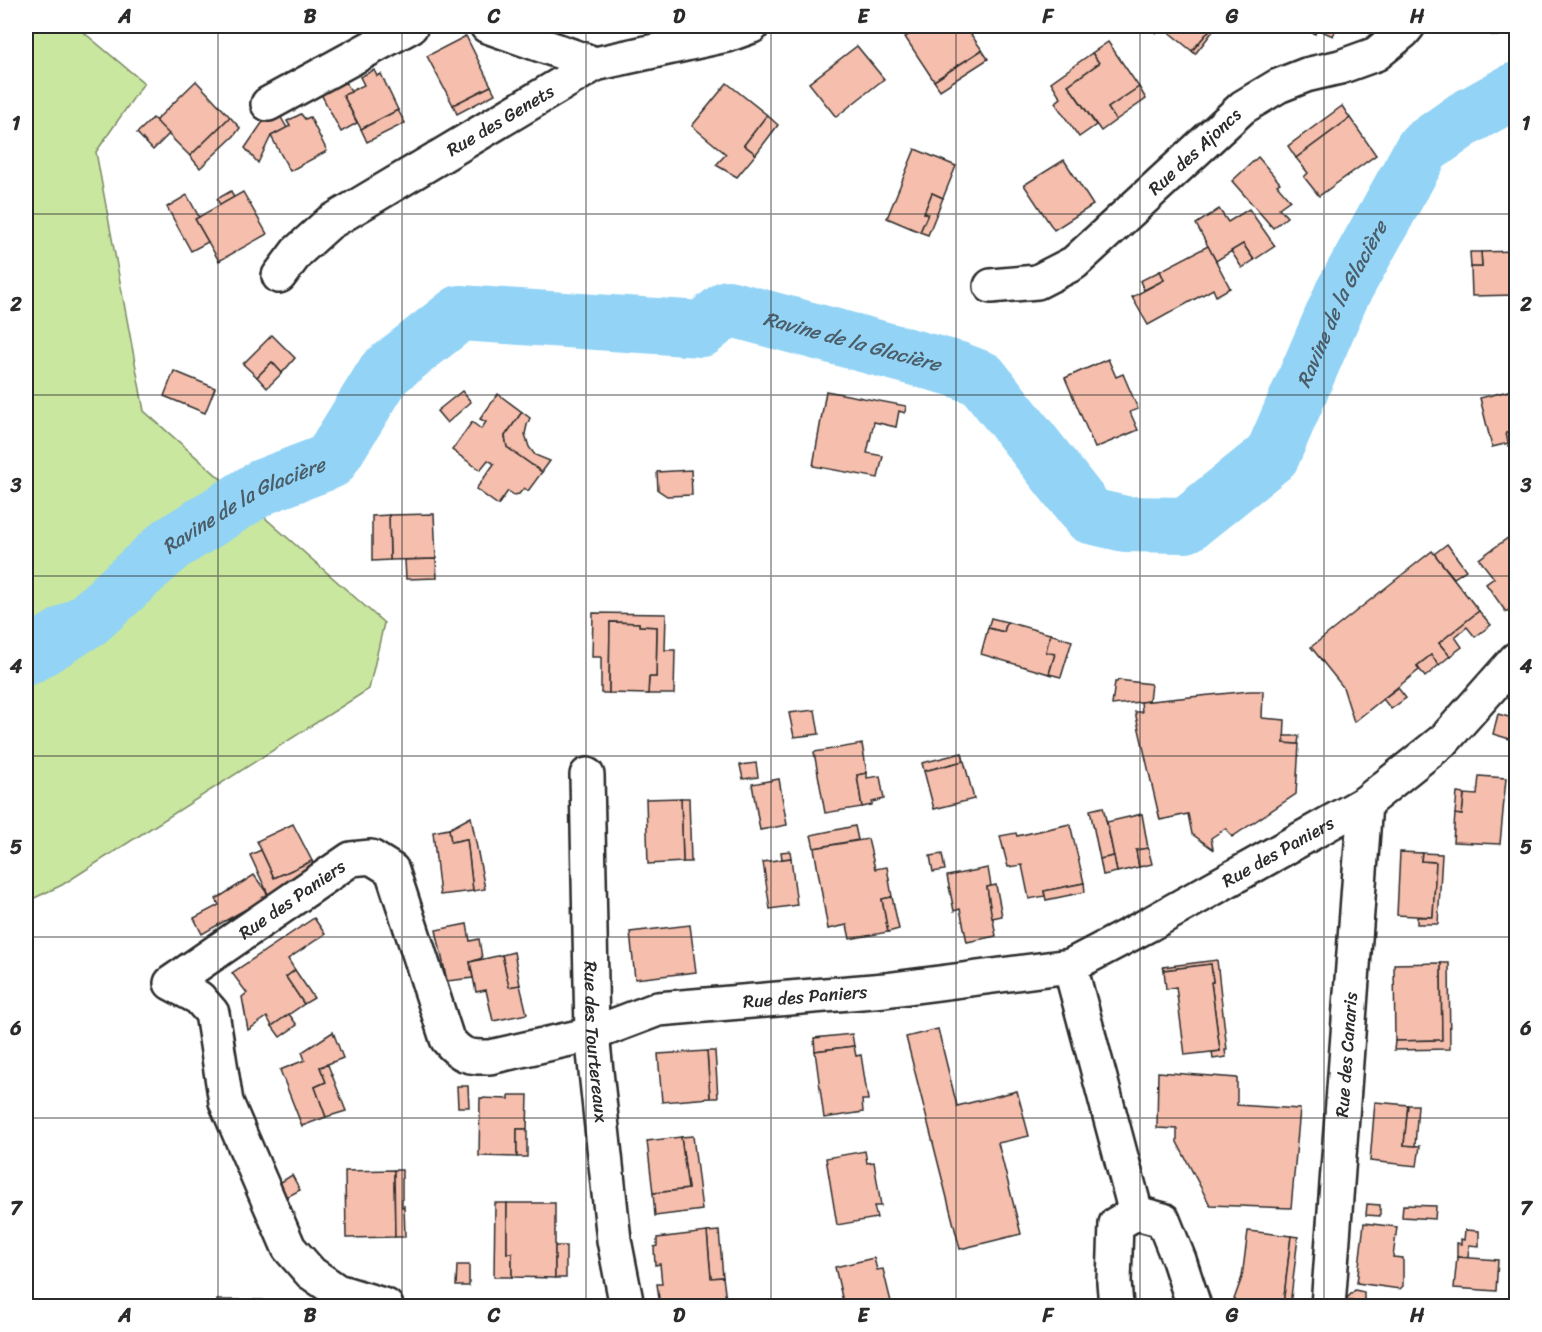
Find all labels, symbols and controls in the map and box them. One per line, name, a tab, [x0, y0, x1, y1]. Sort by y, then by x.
text: A	[117, 0, 132, 34]
text: B	[304, 0, 317, 34]
text: C	[487, 0, 501, 34]
text: D	[673, 0, 686, 34]
text: E	[857, 0, 870, 34]
text: F	[1042, 0, 1055, 34]
text: G	[1225, 0, 1239, 34]
text: H	[1409, 0, 1425, 34]
street label: Rue des Genets	[440, 75, 561, 165]
street label: Rue des Ajoncs	[1140, 99, 1249, 203]
text: 1	[12, 106, 21, 141]
text: 1	[1522, 106, 1531, 141]
water label: Ravine de la Glacière	[1287, 213, 1398, 393]
text: 2	[9, 287, 22, 322]
text: 2	[1519, 287, 1532, 322]
water label: Ravine de la Glacière	[760, 301, 946, 383]
water label: Ravine de la Glacière	[153, 447, 332, 563]
text: 3	[10, 468, 22, 503]
text: 3	[1520, 468, 1532, 503]
text: 4	[9, 649, 23, 684]
text: 4	[1519, 649, 1533, 684]
street label: Rue des Paniers	[1216, 807, 1341, 896]
text: 5	[10, 830, 22, 865]
text: 5	[1520, 830, 1532, 865]
street label: Rue des Paniers	[232, 851, 353, 948]
street label: Rue des Tourtereaux	[575, 961, 617, 1125]
street label: Rue des Paniers	[742, 975, 869, 1018]
street label: Rue des Canaris	[1326, 990, 1367, 1118]
text: 6	[9, 1011, 22, 1046]
text: 6	[1519, 1011, 1532, 1046]
text: 7	[10, 1191, 23, 1226]
text: 7	[1520, 1191, 1533, 1226]
text: A	[117, 1298, 132, 1332]
text: B	[304, 1298, 317, 1332]
text: C	[487, 1298, 501, 1332]
text: D	[673, 1298, 686, 1332]
text: E	[857, 1298, 870, 1332]
text: F	[1042, 1298, 1055, 1332]
text: G	[1225, 1298, 1239, 1332]
text: H	[1409, 1298, 1425, 1332]

